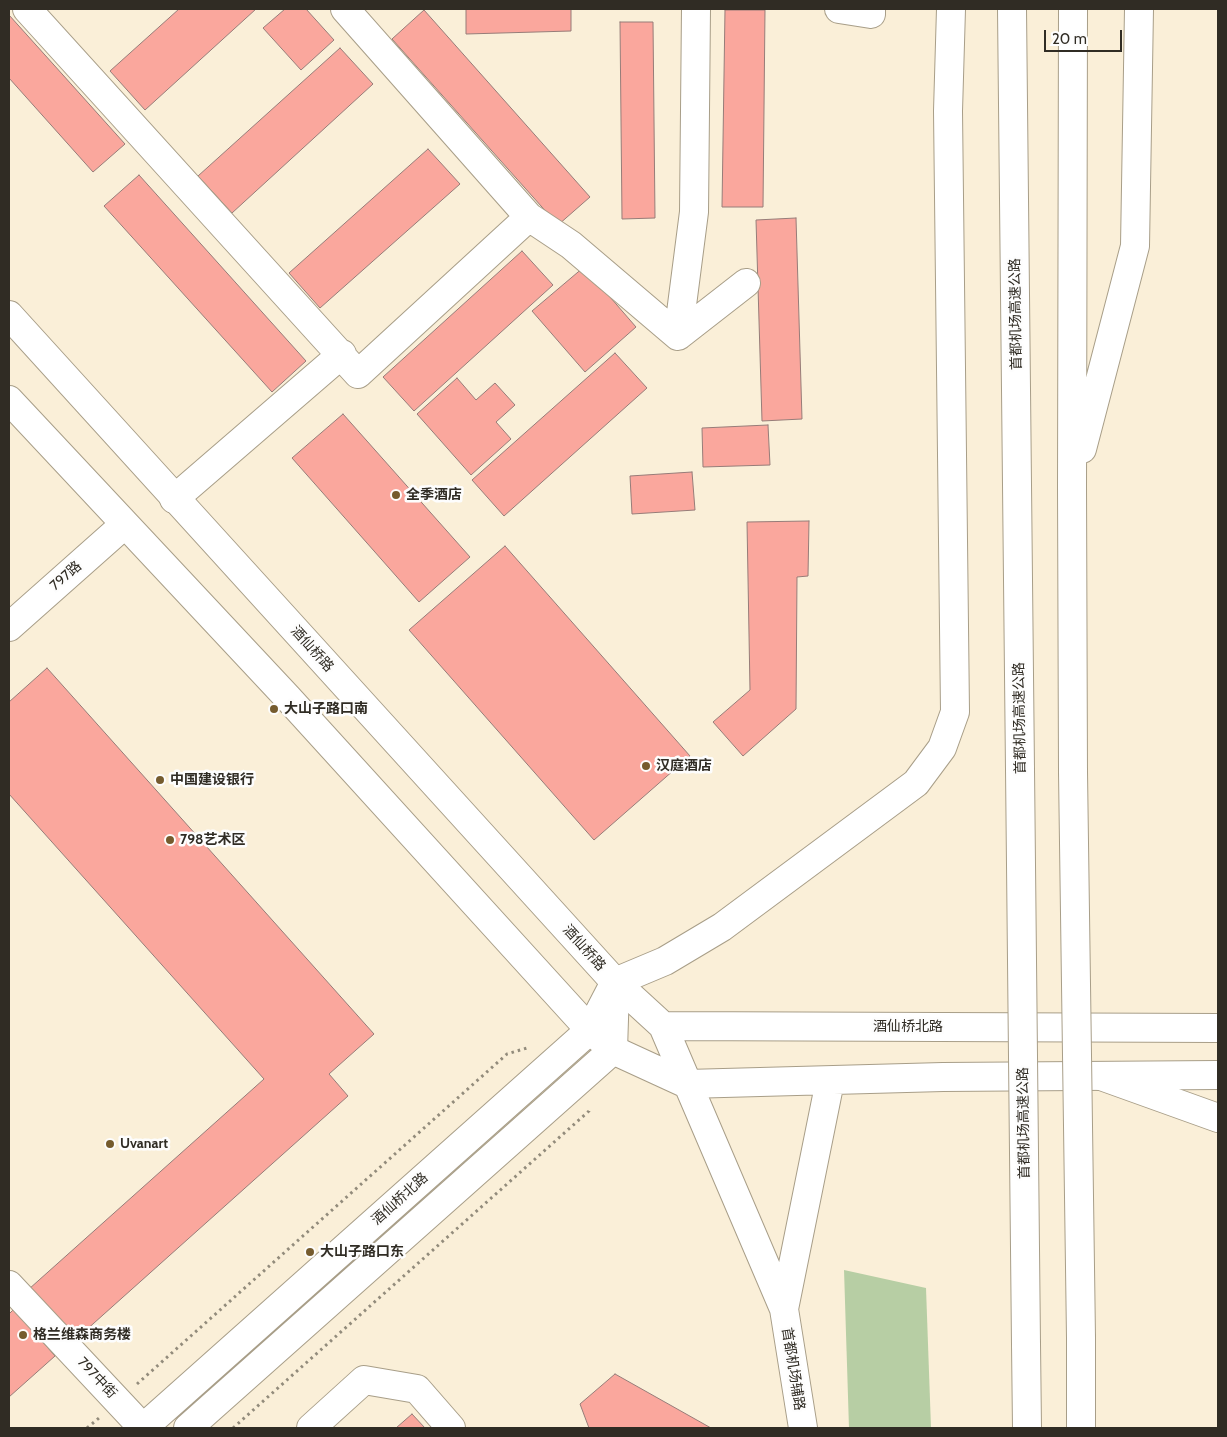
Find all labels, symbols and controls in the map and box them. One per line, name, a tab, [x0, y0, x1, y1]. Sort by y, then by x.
scale bar	[1047, 20, 1124, 52]
text: 20 m	[1052, 30, 1087, 48]
street label: 首都机场高速公路	[1007, 258, 1025, 370]
place label: 全季酒店	[406, 487, 462, 503]
marker: 全季酒店	[390, 489, 402, 501]
street label: 797路	[47, 558, 85, 594]
street label: 酒仙桥路	[287, 623, 337, 675]
street label: 首都机场高速公路	[1011, 662, 1029, 774]
place label: 大山子路口南	[284, 701, 368, 717]
marker: 大山子路口南	[268, 703, 280, 715]
place label: 汉庭酒店	[656, 758, 712, 774]
marker: 汉庭酒店	[640, 760, 652, 772]
place label: 中国建设银行	[170, 772, 254, 788]
marker: 中国建设银行	[154, 774, 166, 786]
place label: 798艺术区	[180, 832, 245, 848]
marker: 798艺术区	[164, 834, 176, 846]
street label: 酒仙桥路	[559, 922, 609, 974]
street label: 酒仙桥北路	[873, 1019, 943, 1035]
street label: 首都机场高速公路	[1015, 1067, 1033, 1179]
place label: Uvanart	[120, 1136, 168, 1152]
marker: Uvanart	[104, 1138, 116, 1150]
street label: 酒仙桥北路	[368, 1169, 432, 1229]
place label: 大山子路口东	[320, 1244, 404, 1260]
marker: 大山子路口东	[304, 1246, 316, 1258]
street label: 首都机场辅路	[778, 1326, 808, 1412]
place label: 格兰维森商务楼	[33, 1327, 131, 1343]
marker: 格兰维森商务楼	[17, 1329, 29, 1341]
street label: 797中街	[74, 1354, 120, 1402]

